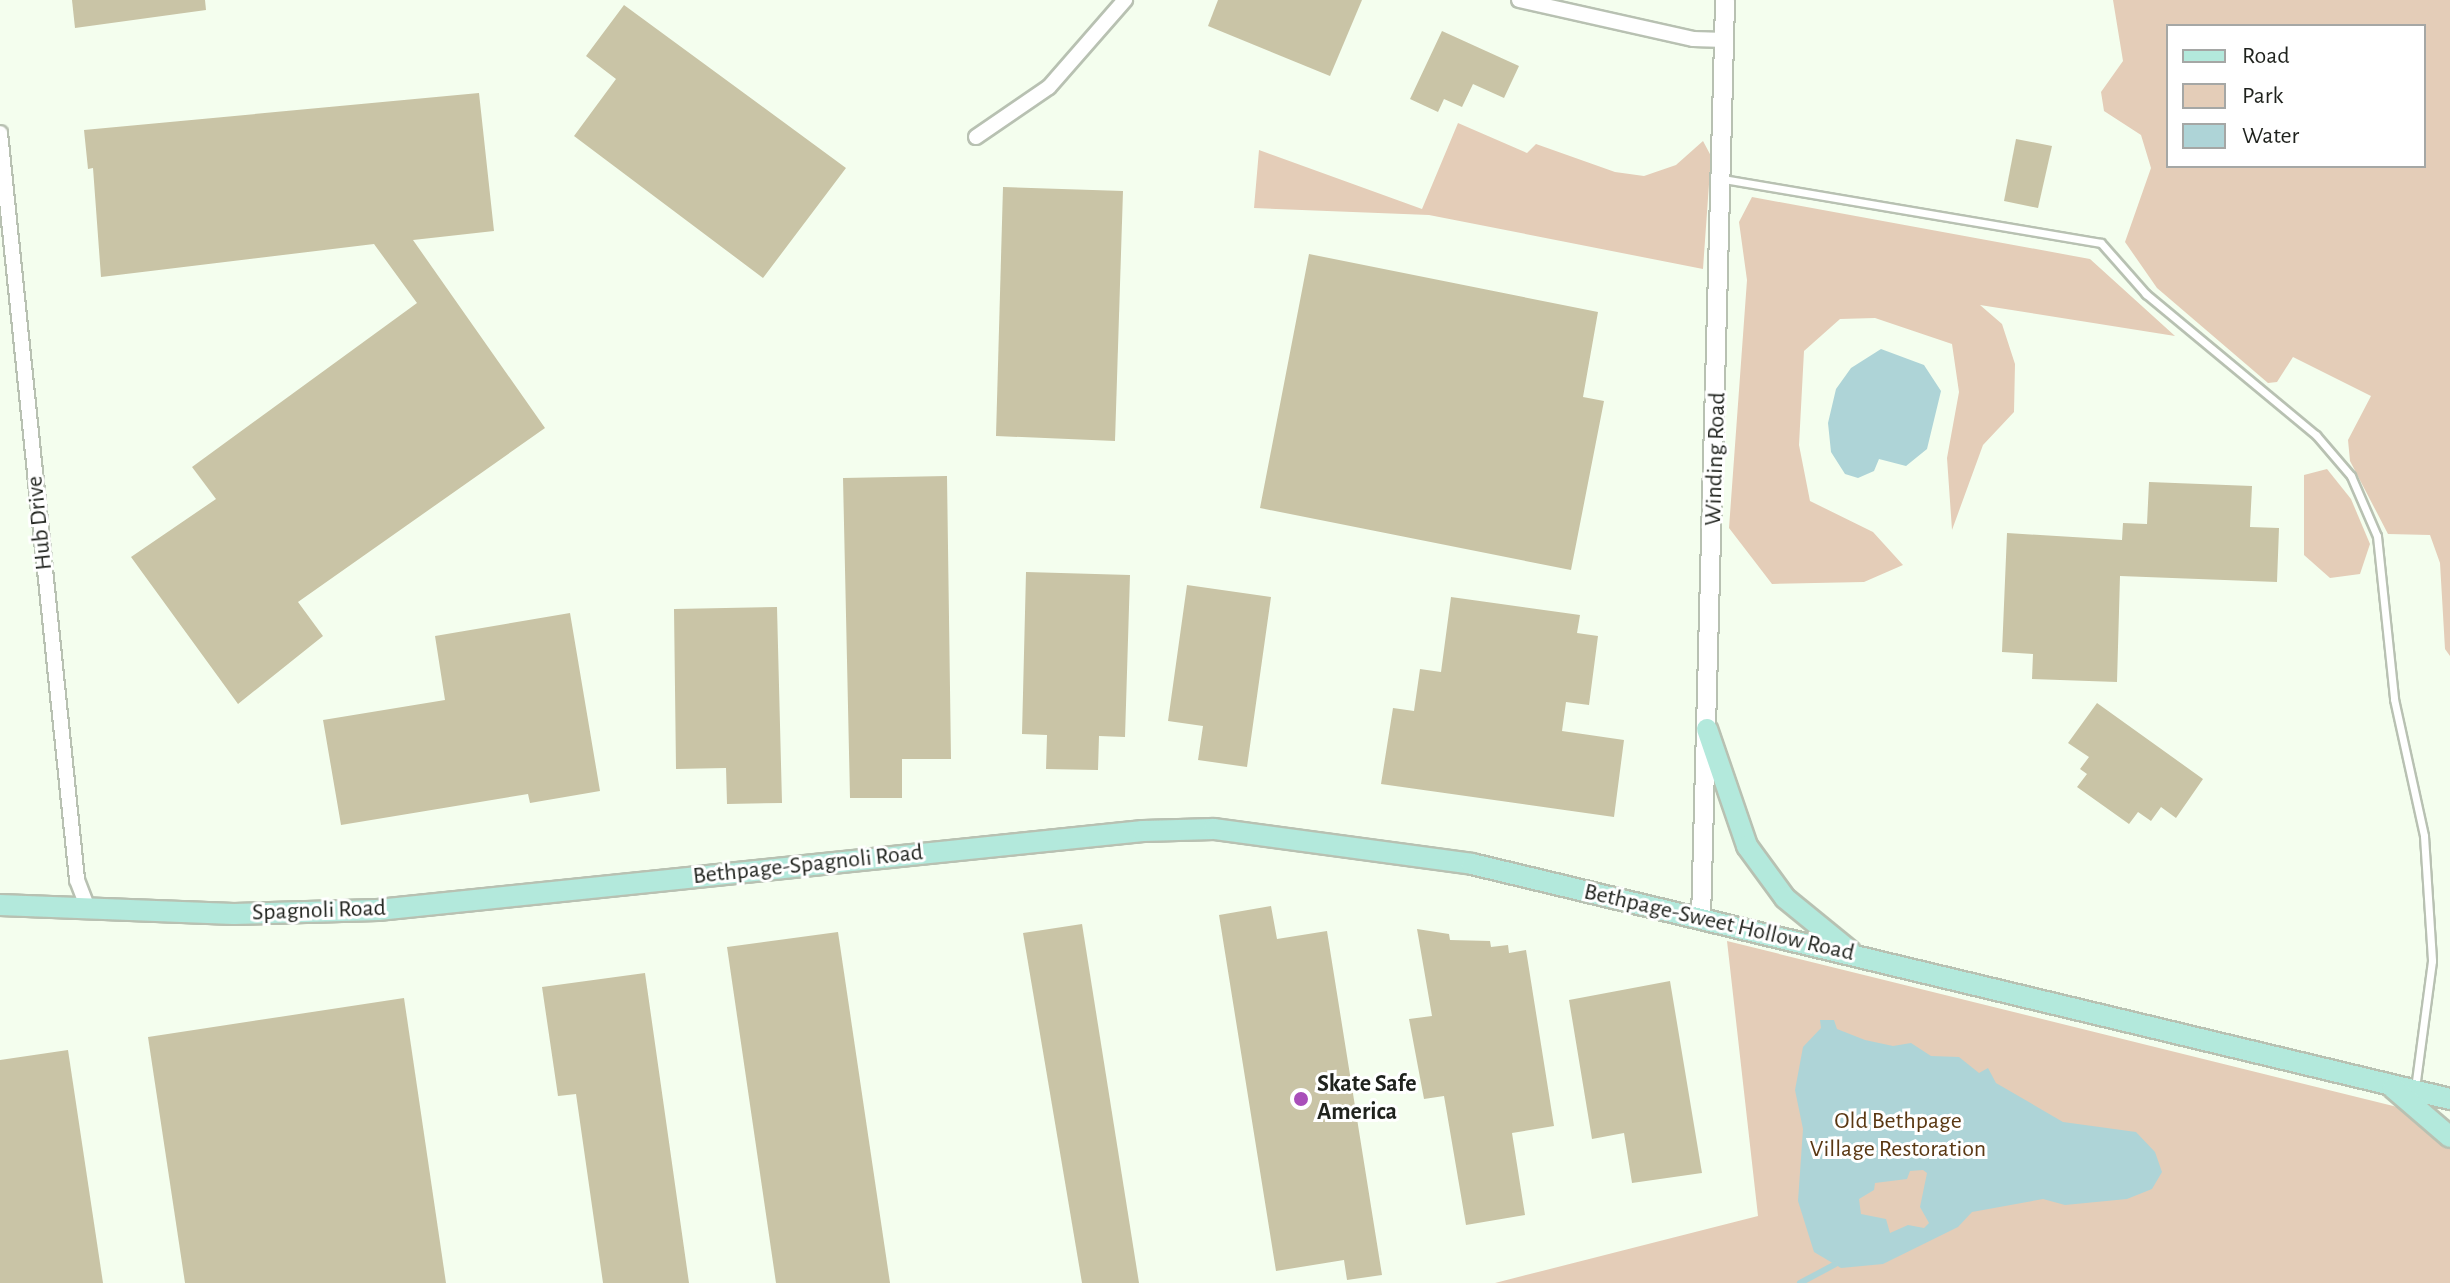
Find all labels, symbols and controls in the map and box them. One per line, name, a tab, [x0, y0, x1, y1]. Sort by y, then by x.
legend	[2166, 24, 2426, 168]
text: Road	[2242, 44, 2290, 68]
text: Park	[2242, 84, 2283, 108]
text: Water	[2242, 124, 2299, 148]
street label: Winding Road	[1699, 392, 1733, 526]
street label: Hub Drive	[21, 474, 59, 572]
street label: Bethpage-Spagnoli Road	[692, 839, 924, 891]
street label: Bethpage-Sweet Hollow Road	[1581, 878, 1857, 968]
street label: Spagnoli Road	[252, 894, 386, 928]
place label: Skate Safe America	[1317, 1071, 1417, 1127]
marker: Skate Safe America	[1292, 1090, 1310, 1108]
park label: Old Bethpage Village Restoration	[1810, 1108, 1986, 1164]

